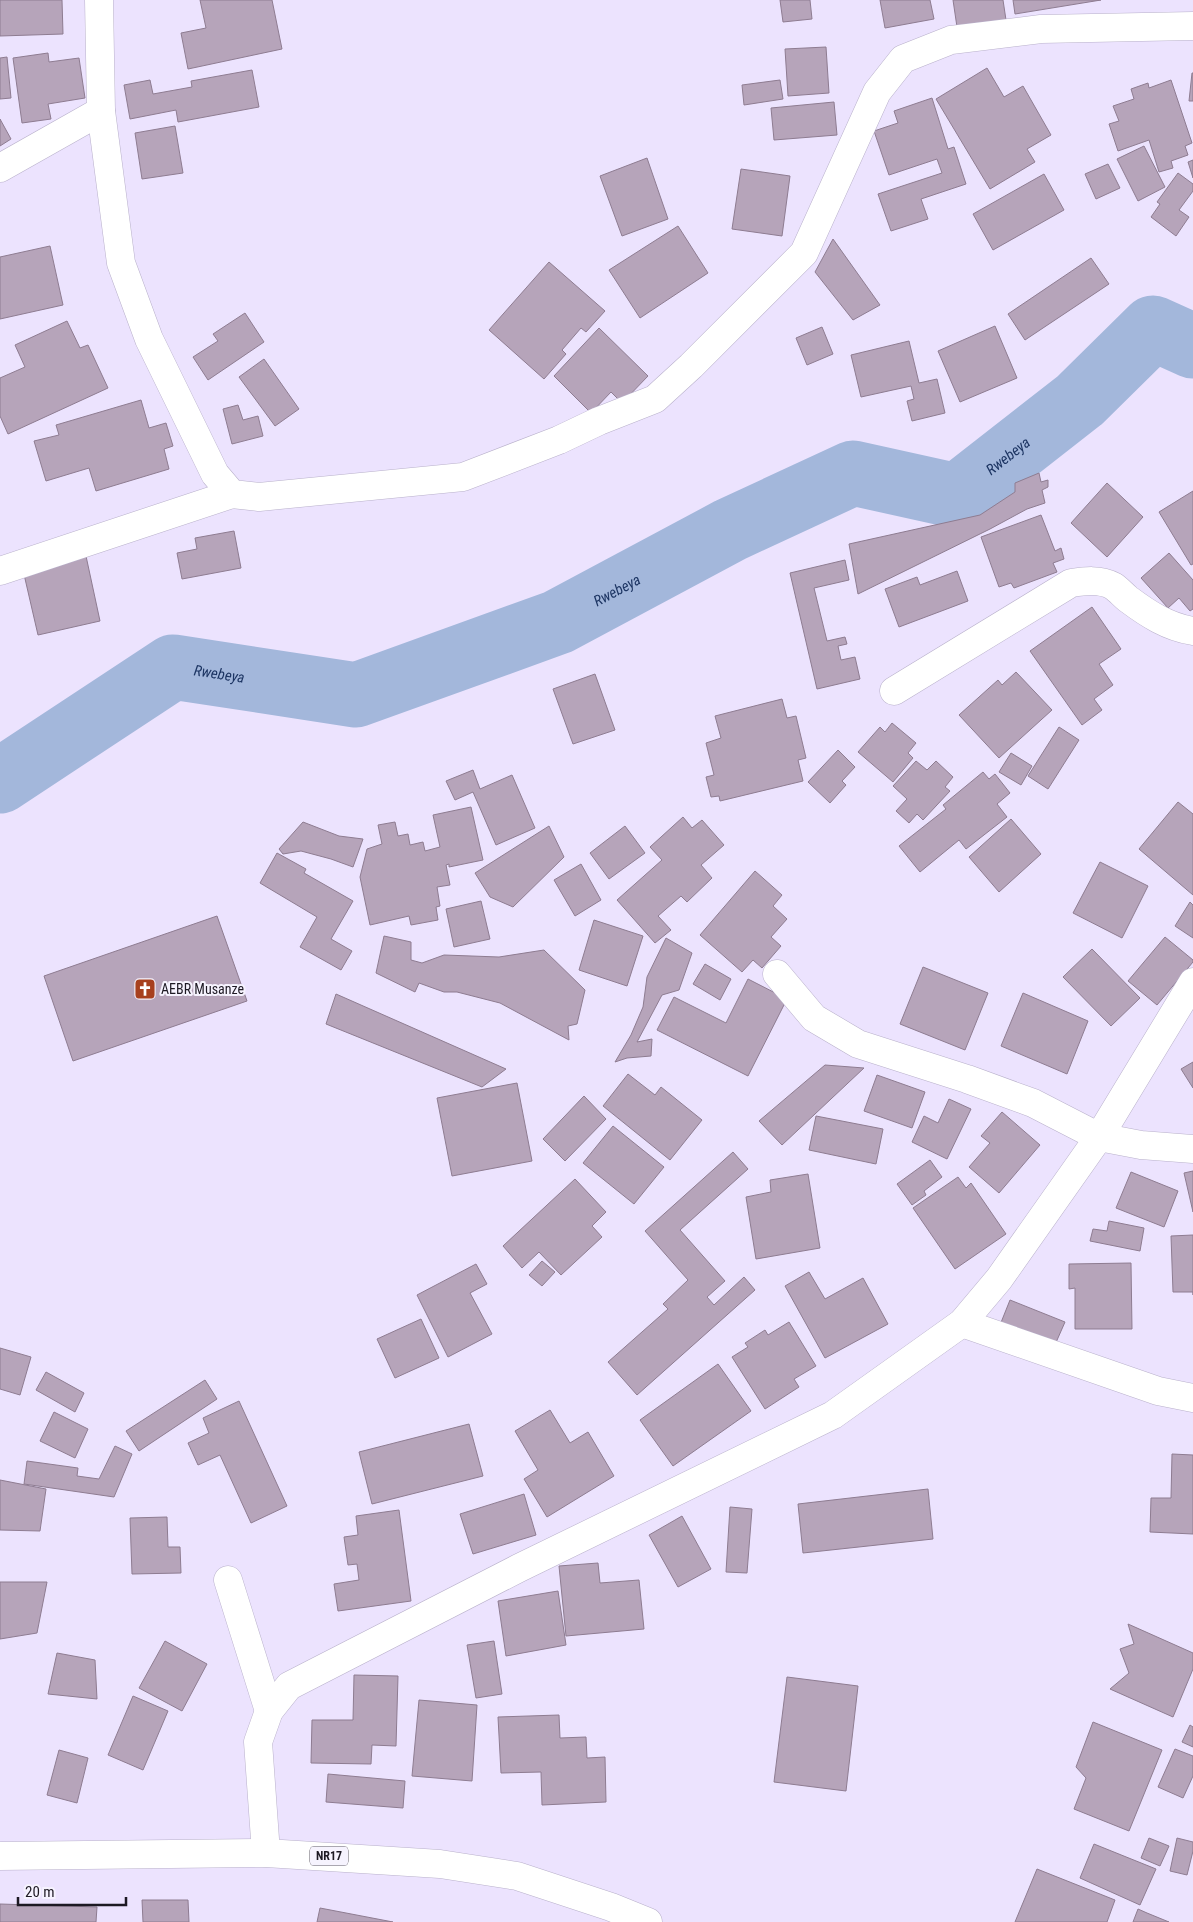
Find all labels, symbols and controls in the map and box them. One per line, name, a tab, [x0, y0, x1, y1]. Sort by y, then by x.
water label: Rwebeya	[982, 433, 1034, 479]
water label: Rwebeya	[590, 571, 644, 610]
water label: Rwebeya	[193, 661, 246, 687]
church icon: AEBR Musanze	[133, 977, 157, 1001]
place label: AEBR Musanze	[161, 981, 245, 997]
road number: NR17	[310, 1846, 348, 1865]
scale bar	[18, 1874, 125, 1906]
text: 20 m	[25, 1883, 55, 1901]

